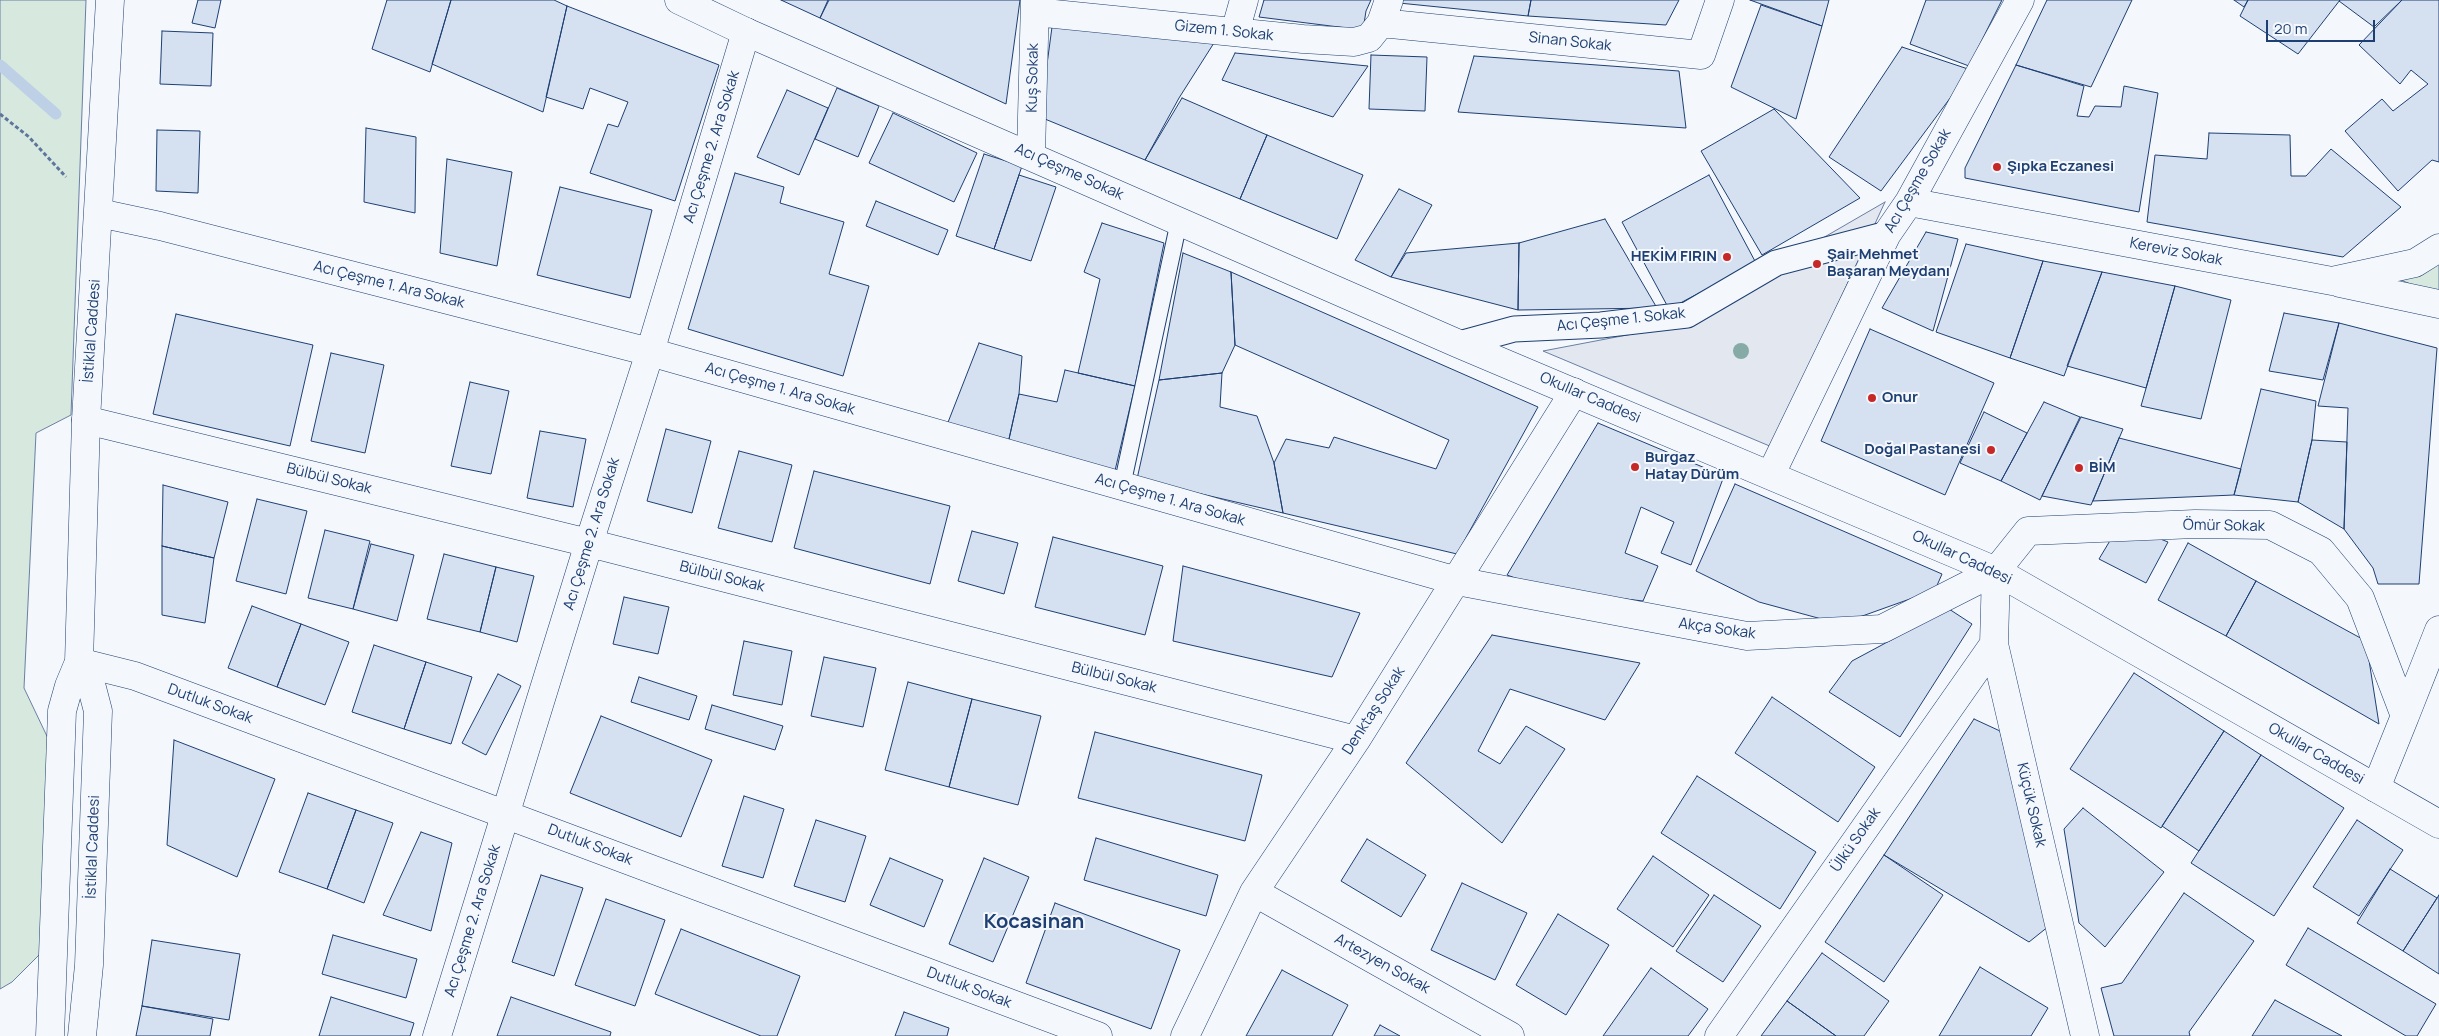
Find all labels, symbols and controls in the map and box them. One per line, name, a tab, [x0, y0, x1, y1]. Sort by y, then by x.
scale bar	[2269, 10, 2378, 42]
street label: Gizem 1. Sokak	[1174, 17, 1274, 45]
text: 20 m	[2274, 18, 2307, 39]
street label: Sinan Sokak	[1528, 29, 1612, 55]
street label: Kuş Sokak	[1023, 43, 1043, 113]
street label: Acı Çeşme 2. Ara Sokak	[680, 69, 744, 225]
street label: Acı Çeşme Sokak	[1881, 126, 1955, 236]
street label: Acı Çeşme Sokak	[1012, 140, 1126, 204]
place label: Şıpka Eczanesi	[2007, 158, 2114, 176]
marker: Şıpka Eczanesi	[1991, 161, 2003, 173]
street label: Kereviz Sokak	[2128, 234, 2224, 270]
place label: Şair Mehmet Başaran Meydanı	[1827, 246, 1950, 281]
place label: HEKİM FIRIN	[1631, 248, 1717, 266]
marker: HEKİM FIRIN	[1721, 251, 1733, 263]
street label: Acı Çeşme 1. Ara Sokak	[312, 257, 466, 313]
marker: Şair Mehmet Başaran Meydanı	[1811, 258, 1823, 270]
street label: İstiklal Caddesi	[79, 279, 105, 383]
street label: Acı Çeşme 1. Sokak	[1556, 304, 1686, 336]
street label: Acı Çeşme 1. Ara Sokak	[703, 359, 857, 419]
street label: Okullar Caddesi	[1537, 369, 1643, 427]
place label: Onur	[1882, 389, 1918, 407]
marker: Onur	[1866, 392, 1878, 404]
place label: Doğal Pastanesi	[1864, 441, 1981, 459]
marker: Doğal Pastanesi	[1985, 444, 1997, 456]
place label: Burgaz Hatay Dürüm	[1645, 449, 1739, 484]
street label: Acı Çeşme 2. Ara Sokak	[560, 456, 624, 612]
place label: BİM	[2089, 459, 2115, 477]
street label: Bülbül Sokak	[285, 460, 373, 498]
marker: Burgaz Hatay Dürüm	[1629, 461, 1641, 473]
marker: BİM	[2073, 462, 2085, 474]
street label: Acı Çeşme 1. Ara Sokak	[1093, 470, 1247, 530]
street label: Ömür Sokak	[2183, 516, 2265, 536]
street label: Okullar Caddesi	[1909, 527, 2015, 589]
street label: Bülbül Sokak	[678, 558, 766, 596]
street label: Akça Sokak	[1677, 615, 1757, 643]
street label: Bülbül Sokak	[1070, 659, 1158, 697]
street label: Denktaş Sokak	[1339, 664, 1409, 758]
street label: Dutluk Sokak	[165, 680, 255, 728]
street label: Okullar Caddesi	[2265, 719, 2367, 789]
street label: Küçük Sokak	[2013, 761, 2049, 849]
street label: İstiklal Caddesi	[82, 795, 104, 899]
street label: Ülkü Sokak	[1827, 804, 1885, 876]
street label: Dutluk Sokak	[545, 821, 635, 869]
street label: Acı Çeşme 2. Ara Sokak	[441, 843, 505, 999]
district label: Kocasinan	[984, 910, 1084, 934]
street label: Artezyen Sokak	[1331, 930, 1433, 998]
street label: Dutluk Sokak	[924, 964, 1014, 1012]

